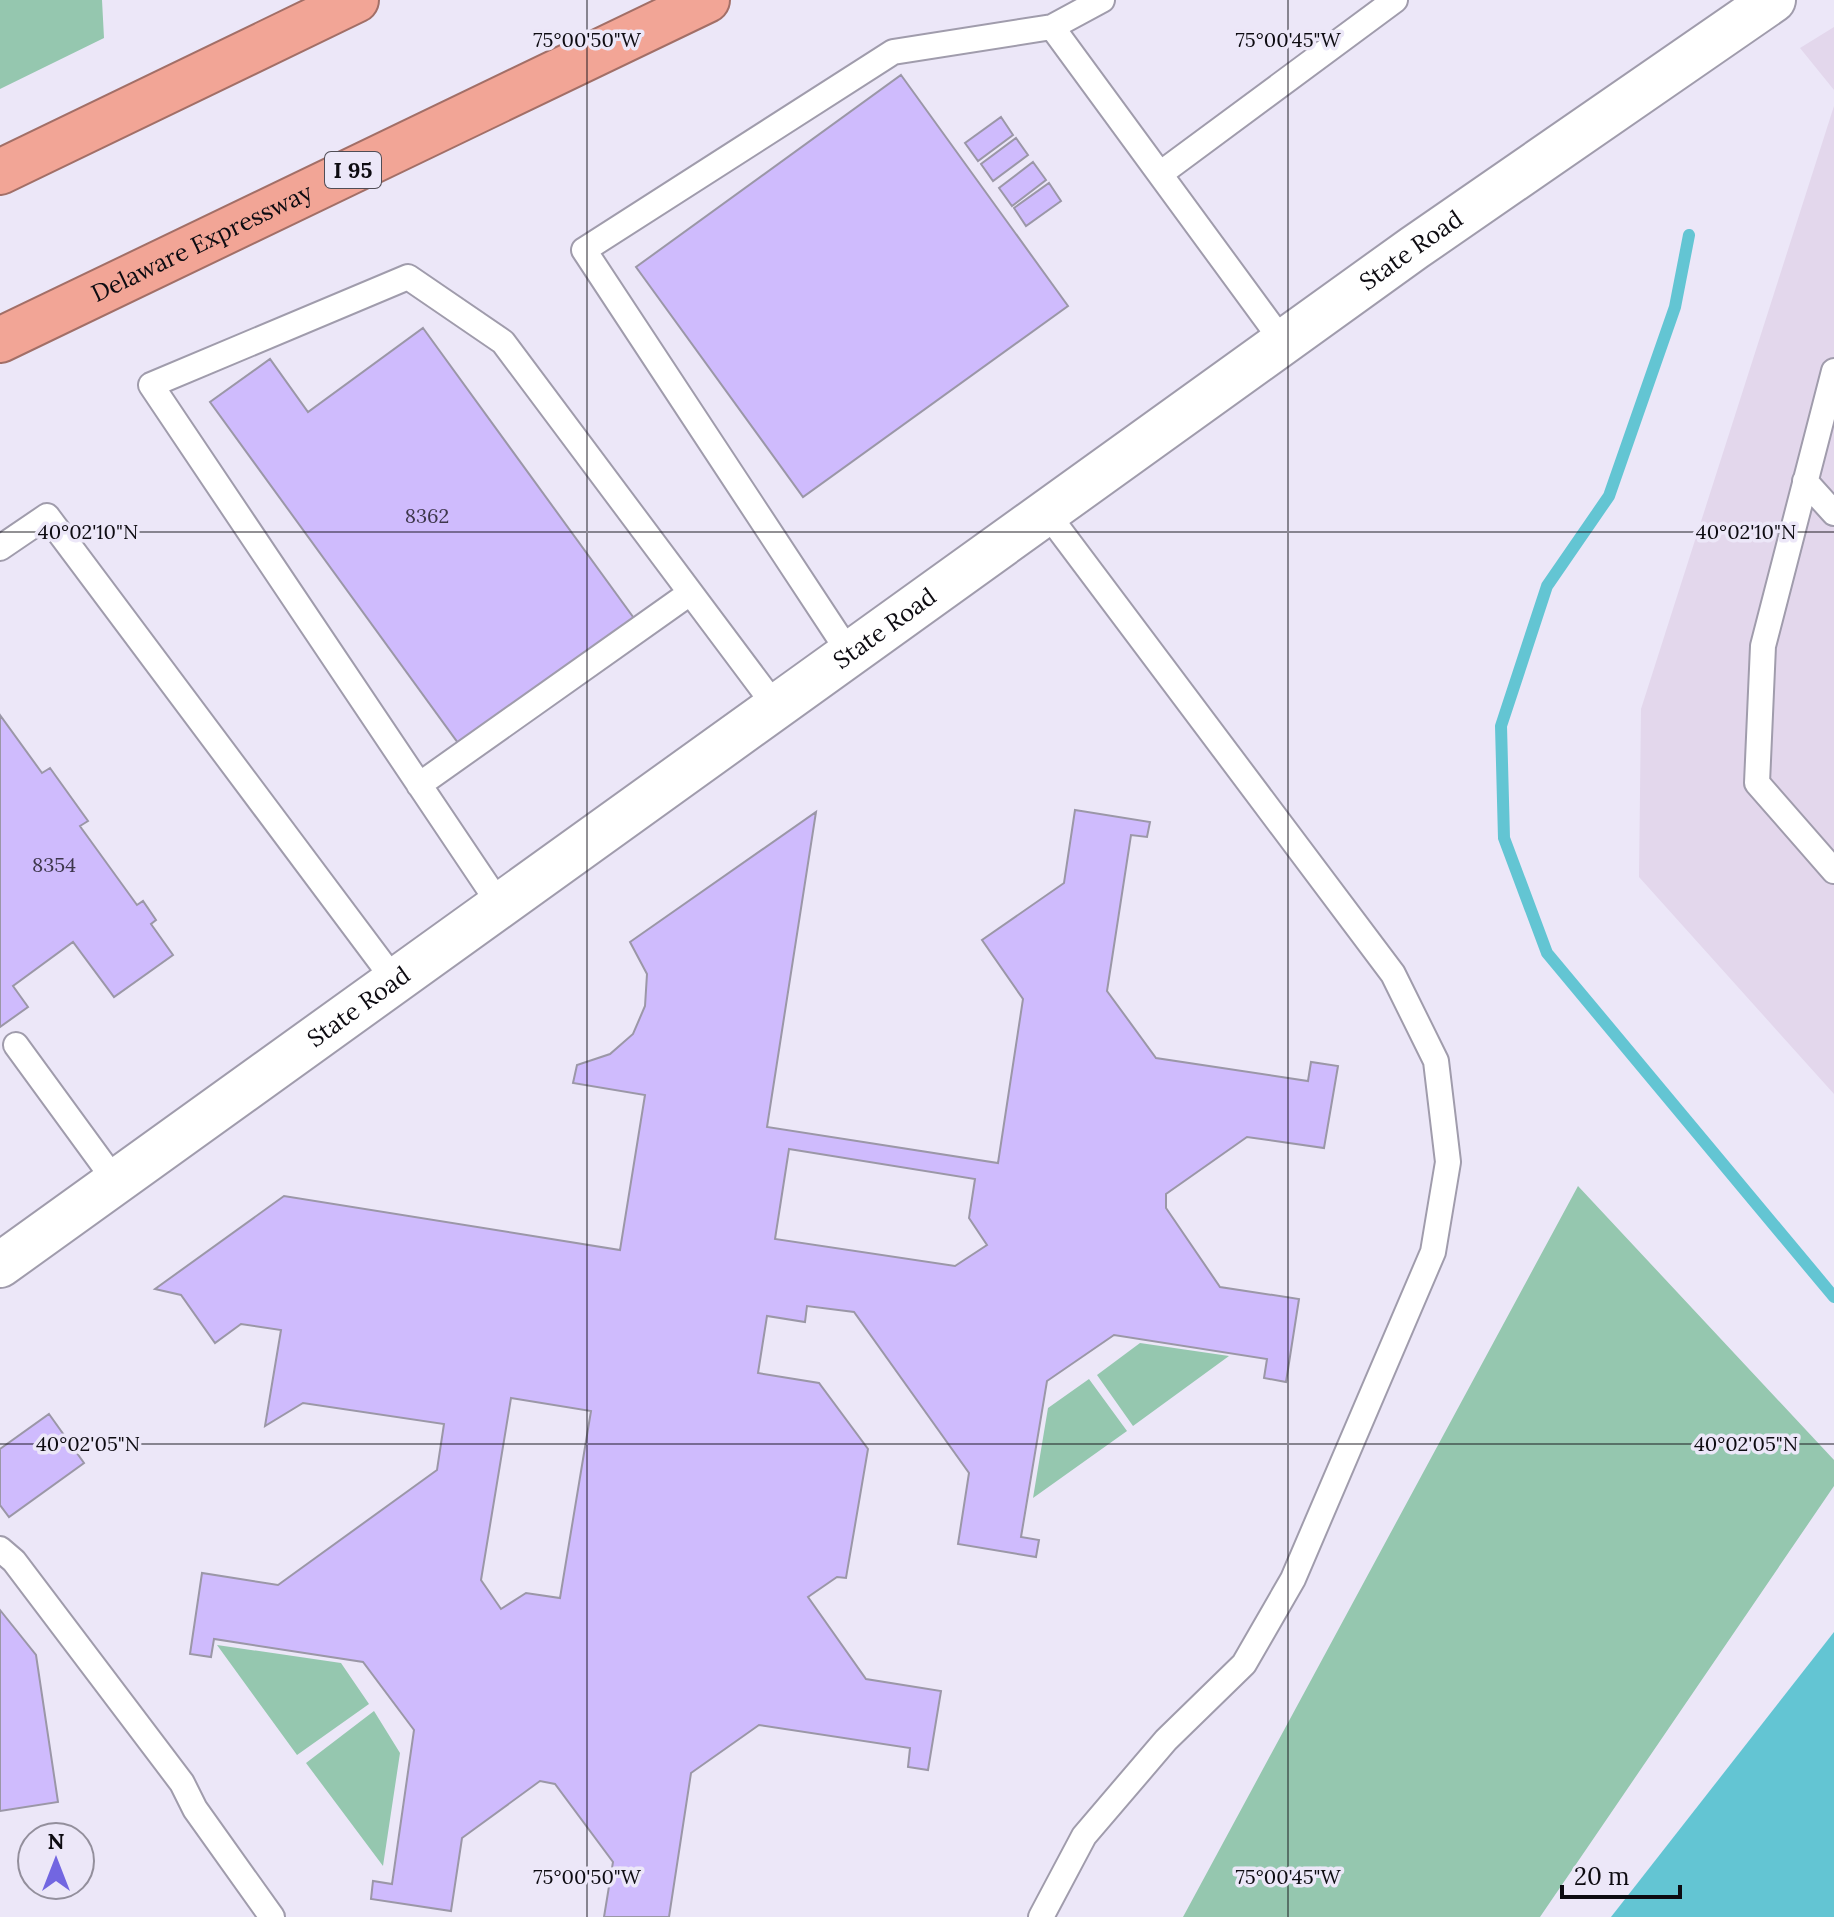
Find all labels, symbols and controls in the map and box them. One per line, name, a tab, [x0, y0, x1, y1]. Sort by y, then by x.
text: 75°00'50"W	[533, 27, 642, 52]
text: 75°00'45"W	[1236, 27, 1342, 52]
road number: I 95	[325, 152, 381, 188]
street label: Delaware Expressway	[86, 176, 318, 309]
street label: State Road	[1353, 203, 1469, 297]
house number: 8362	[405, 503, 449, 528]
text: 40°02'10"N	[38, 519, 138, 544]
text: 40°02'10"N	[1696, 519, 1796, 544]
street label: State Road	[827, 581, 942, 676]
house number: 8354	[32, 852, 76, 877]
street label: State Road	[301, 959, 416, 1054]
text: 40°02'05"N	[36, 1431, 140, 1456]
text: 40°02'05"N	[1694, 1431, 1798, 1456]
north arrow	[16, 1821, 96, 1901]
text: N	[47, 1827, 65, 1855]
scale bar	[1562, 1849, 1680, 1899]
text: 20 m	[1574, 1861, 1630, 1892]
text: 75°00'50"W	[533, 1864, 642, 1889]
text: 75°00'45"W	[1236, 1864, 1342, 1889]

